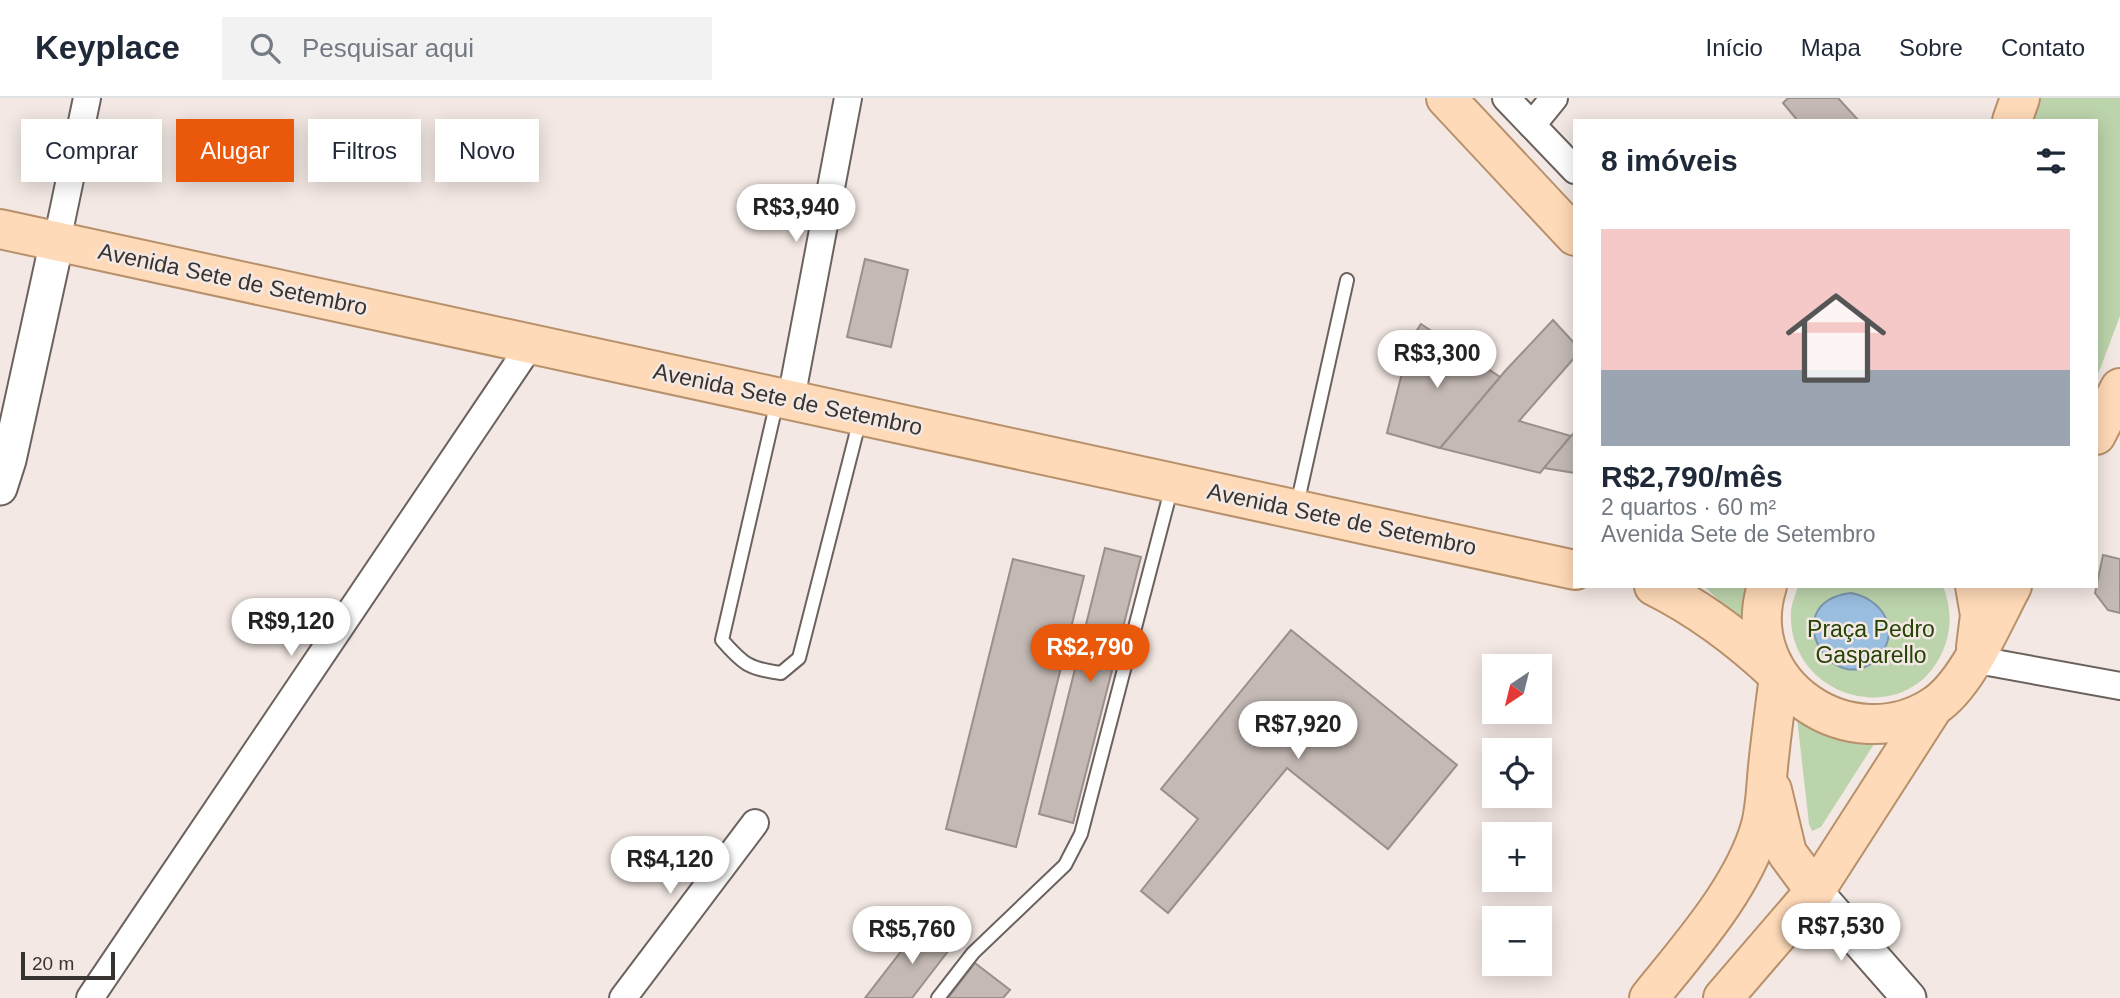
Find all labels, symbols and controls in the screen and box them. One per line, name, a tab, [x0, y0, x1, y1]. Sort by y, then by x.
search box	[222, 17, 712, 80]
text: Keyplace	[35, 29, 180, 66]
icon: search	[246, 29, 284, 67]
text: Pesquisar aqui	[302, 33, 474, 63]
text: Início	[1705, 34, 1763, 61]
text: Mapa	[1801, 34, 1861, 61]
text: Sobre	[1899, 34, 1963, 61]
text: Contato	[2001, 34, 2085, 61]
chip: Comprar	[21, 119, 162, 182]
chip: Alugar	[176, 119, 294, 182]
chip: Filtros	[308, 119, 421, 182]
chip: Novo	[435, 119, 539, 182]
icon: filters	[2032, 142, 2070, 180]
text: 8 imóveis	[1601, 144, 1738, 177]
pin: R$3,940	[731, 184, 861, 244]
text: R$3,940	[753, 194, 839, 220]
street label: Avenida Sete de Setembro	[96, 238, 370, 320]
icon: home	[1773, 275, 1899, 401]
pin: R$3,300	[1372, 330, 1502, 390]
text: R$3,300	[1394, 340, 1480, 366]
street label: Avenida Sete de Setembro	[651, 358, 925, 440]
text: R$2,790/mês	[1601, 460, 1783, 493]
street label: Avenida Sete de Setembro	[1205, 478, 1479, 560]
text: 2 quartos · 60 m²	[1601, 494, 1776, 520]
text: Avenida Sete de Setembro	[1601, 521, 1875, 547]
pin: R$9,120	[226, 598, 356, 658]
text: R$9,120	[248, 608, 334, 634]
park label: Praça Pedro Gasparello	[1807, 616, 1935, 668]
pin: R$2,790	[1025, 624, 1155, 684]
text: R$2,790	[1047, 634, 1133, 660]
north arrow	[1482, 654, 1552, 724]
map controls	[1482, 654, 1552, 976]
pin: R$7,920	[1233, 702, 1363, 761]
text: R$7,920	[1255, 711, 1341, 737]
button: locate	[1482, 738, 1552, 808]
button: +	[1482, 822, 1552, 892]
pin: R$4,120	[605, 836, 735, 896]
text: R$4,120	[627, 846, 713, 872]
pin: R$7,530	[1776, 904, 1906, 963]
pin: R$5,760	[847, 906, 977, 966]
button: −	[1482, 906, 1552, 976]
text: R$7,530	[1798, 913, 1884, 939]
text: R$5,760	[869, 916, 955, 942]
scale bar	[21, 949, 116, 981]
text: 20 m	[32, 953, 74, 974]

